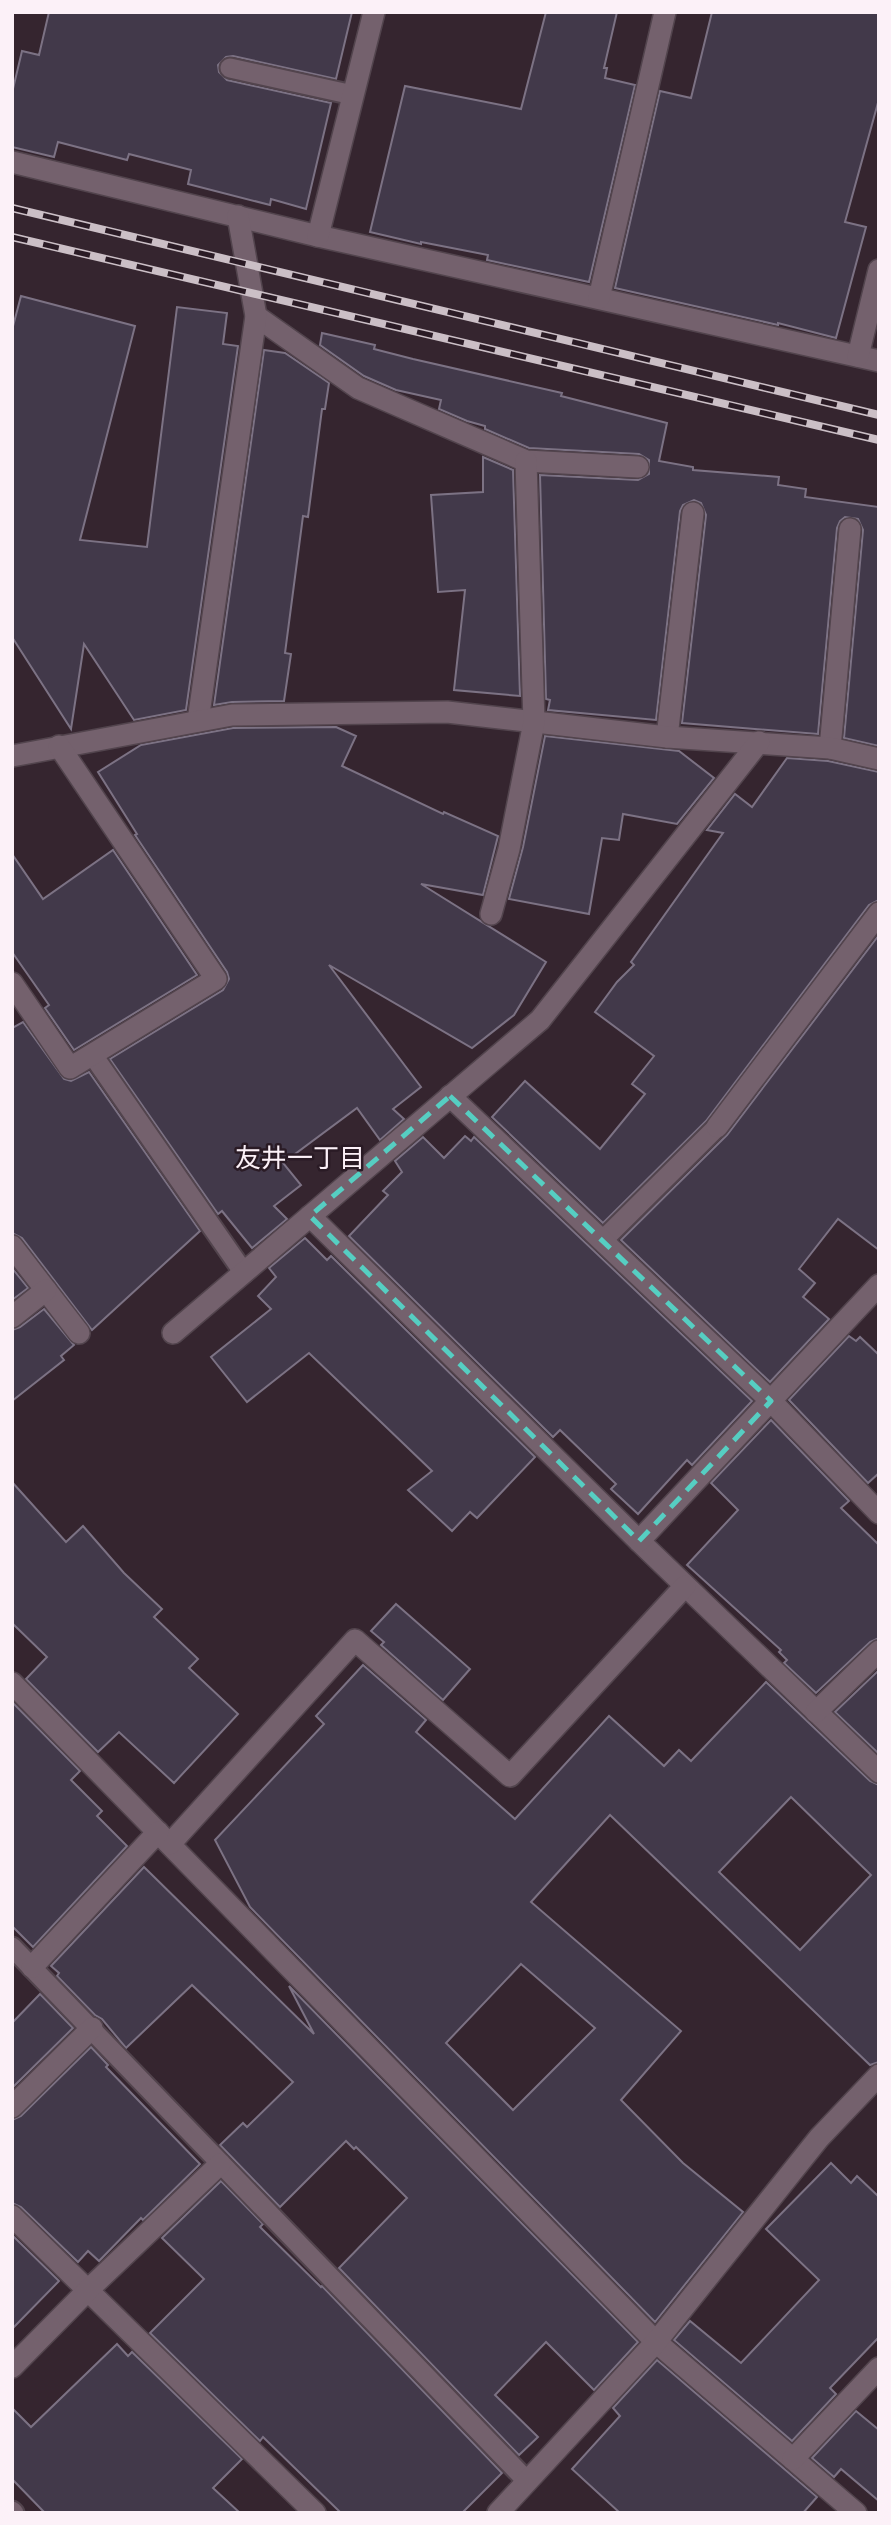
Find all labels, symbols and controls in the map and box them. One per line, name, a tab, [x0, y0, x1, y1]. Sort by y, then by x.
district label: 友井一丁目	[235, 1143, 365, 1173]

